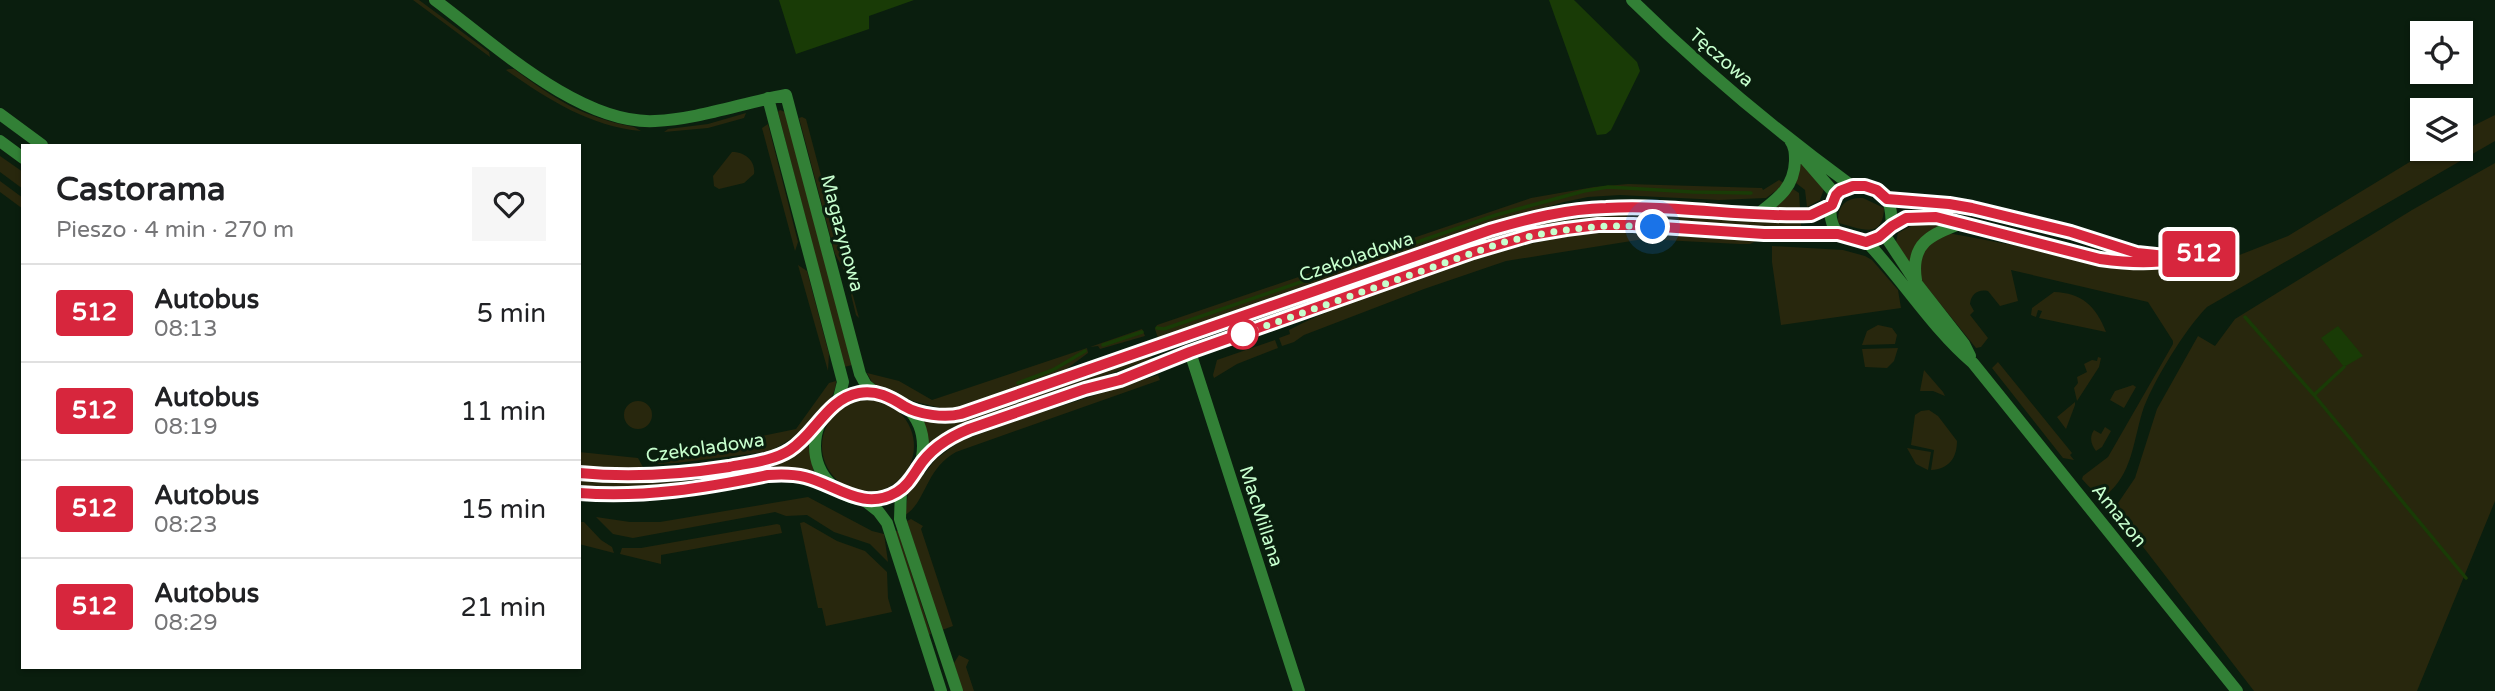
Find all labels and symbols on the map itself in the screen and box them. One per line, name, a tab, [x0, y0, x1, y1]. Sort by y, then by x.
street label: Tęczowa	[1685, 24, 1758, 92]
street label: Magazynowa	[816, 172, 868, 294]
your location	[1635, 209, 1670, 244]
street label: Czekoladowa	[1296, 227, 1416, 287]
line badge: 512	[2159, 231, 2239, 277]
unlabelled marker	[1228, 319, 1258, 349]
street label: Czekoladowa	[644, 429, 766, 467]
street label: MacMillana	[1234, 463, 1288, 569]
street label: Amazon	[2087, 480, 2151, 552]

